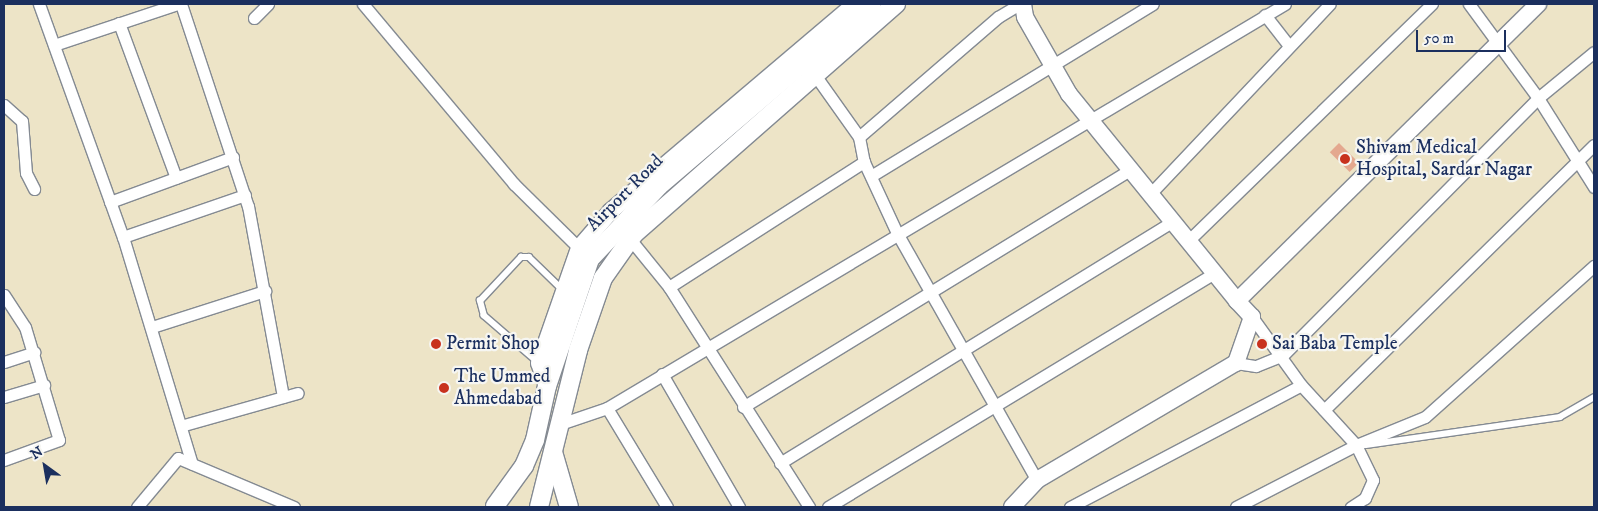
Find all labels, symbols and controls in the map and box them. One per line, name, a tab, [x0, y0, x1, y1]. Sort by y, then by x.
scale bar	[1418, 20, 1508, 52]
text: 50 m	[1424, 29, 1454, 48]
place label: Shivam Medical Hospital, Sardar Nagar	[1356, 137, 1532, 181]
street label: Airport Road	[582, 150, 668, 236]
marker: Shivam Medical Hospital, Sardar Nagar	[1338, 152, 1352, 166]
place label: Permit Shop	[446, 333, 540, 355]
place label: Sai Baba Temple	[1272, 333, 1398, 355]
marker: Permit Shop	[430, 338, 442, 350]
marker: Sai Baba Temple	[1256, 338, 1268, 350]
place label: The Ummed Ahmedabad	[454, 366, 550, 410]
marker: The Ummed Ahmedabad	[438, 382, 450, 394]
north arrow	[20, 441, 70, 491]
text: N	[27, 443, 47, 464]

